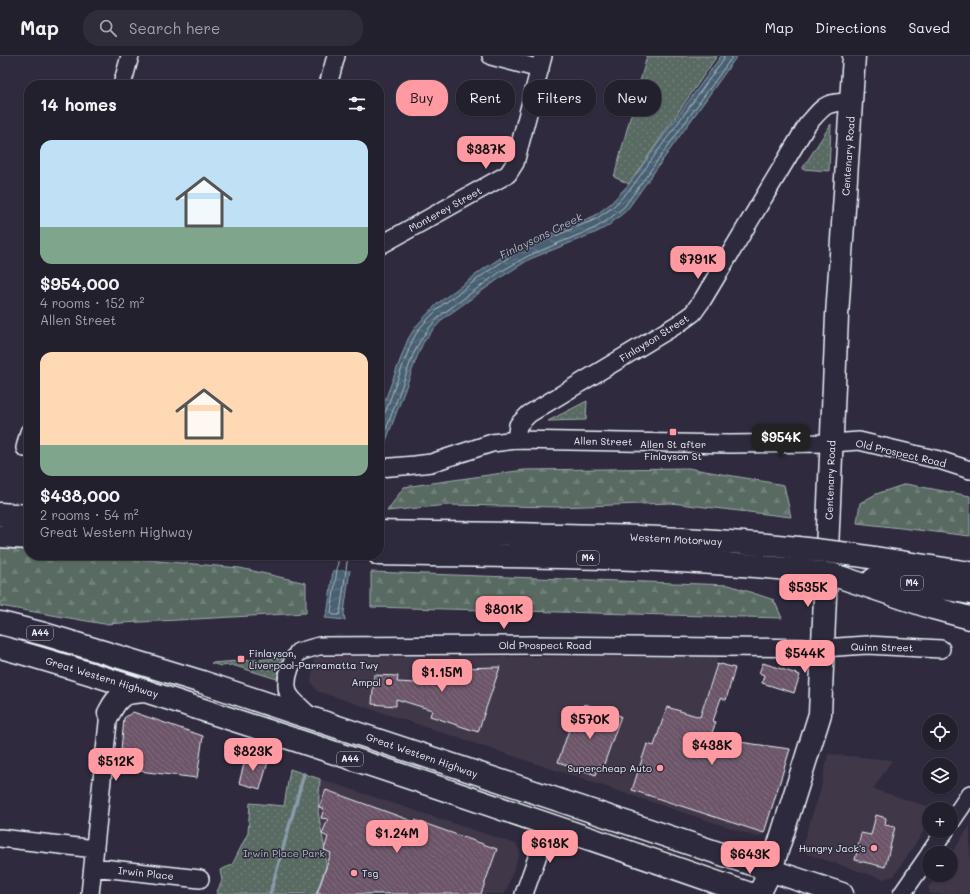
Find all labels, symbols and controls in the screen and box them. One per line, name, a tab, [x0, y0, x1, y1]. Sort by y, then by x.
search box	[83, 10, 363, 46]
text: Map	[20, 15, 59, 40]
icon: search	[97, 17, 119, 39]
text: Search here	[129, 18, 220, 38]
text: Map	[765, 18, 793, 37]
text: Directions	[815, 18, 886, 37]
text: Saved	[908, 18, 950, 37]
chip: Buy	[396, 80, 448, 116]
chip: Rent	[456, 80, 515, 116]
chip: Filters	[523, 80, 596, 116]
chip: New	[604, 80, 661, 116]
text: 14 homes	[40, 93, 117, 115]
icon: filters	[346, 93, 368, 115]
street label: Centenary Road	[838, 116, 858, 196]
pin: $387K	[458, 136, 514, 170]
text: $387K	[466, 140, 506, 157]
icon: home	[168, 166, 240, 238]
street label: Monterey Street	[406, 183, 484, 235]
water label: Finlaysons Creek	[497, 209, 585, 262]
pin: $791K	[670, 246, 726, 280]
text: $791K	[679, 250, 717, 267]
text: $954,000	[40, 272, 119, 294]
text: 4 rooms · 152 m²	[40, 294, 144, 311]
text: Allen Street	[40, 311, 116, 328]
street label: Finlayson Street	[617, 311, 691, 365]
icon: home	[168, 378, 240, 450]
pin: $954K	[753, 424, 809, 458]
marker: Allen St after Finlayson St	[668, 427, 678, 437]
text: $954K	[761, 428, 801, 445]
street label: Allen Street	[574, 433, 632, 449]
street label: Old Prospect Road	[854, 436, 948, 470]
place label: Allen St after Finlayson St	[640, 437, 706, 463]
street label: Centenary Road	[822, 440, 838, 520]
text: $438,000	[40, 484, 120, 506]
text: 2 rooms · 54 m²	[40, 506, 139, 523]
text: Great Western Highway	[40, 523, 193, 540]
street label: Western Motorway	[629, 530, 723, 548]
road number: M4	[577, 551, 599, 565]
pin: $535K	[780, 574, 836, 608]
road number: M4	[901, 576, 923, 590]
text: $535K	[788, 578, 828, 595]
pin: $801K	[476, 596, 532, 630]
text: $801K	[485, 600, 523, 617]
road number: A44	[27, 626, 53, 640]
street label: Old Prospect Road	[499, 638, 591, 652]
street label: Quinn Street	[851, 639, 913, 655]
pin: $544K	[777, 640, 833, 674]
text: $544K	[785, 644, 825, 661]
place label: Finlayson, Liverpool-Parramatta Twy	[249, 646, 378, 672]
street label: Great Western Highway	[44, 653, 160, 701]
marker: Finlayson, Liverpool-Parramatta Twy	[236, 654, 246, 664]
pin: $1.15M	[409, 659, 475, 693]
text: $1.15M	[421, 663, 463, 680]
place label: Ampol	[352, 675, 381, 689]
marker: Ampol	[384, 677, 394, 687]
pin: $570K	[562, 706, 618, 740]
text: $570K	[570, 710, 610, 727]
map controls	[922, 714, 958, 882]
button: locate	[922, 714, 958, 750]
street label: Great Western Highway	[364, 729, 480, 781]
pin: $438K	[684, 732, 740, 766]
text: $438K	[692, 736, 732, 753]
pin: $823K	[225, 738, 281, 772]
text: $823K	[233, 742, 273, 759]
pin: $512K	[88, 748, 144, 782]
text: $512K	[97, 752, 135, 769]
road number: A44	[337, 752, 363, 766]
button: layers	[922, 758, 958, 794]
place label: Supercheap Auto	[567, 761, 652, 775]
marker: Supercheap Auto	[655, 763, 665, 773]
button: +	[922, 802, 958, 838]
pin: $1.24M	[364, 820, 430, 854]
text: $1.24M	[375, 824, 419, 841]
pin: $618K	[522, 830, 578, 864]
text: $618K	[531, 834, 569, 851]
pin: $643K	[722, 841, 778, 875]
place label: Hungry Jack's	[799, 841, 866, 855]
marker: Hungry Jack's	[869, 843, 879, 853]
text: $643K	[730, 845, 770, 862]
park label: Irwin Place Park	[243, 846, 325, 860]
button: −	[922, 846, 958, 882]
street label: Irwin Place	[117, 863, 175, 883]
place label: Tsg	[362, 866, 378, 880]
marker: Tsg	[349, 868, 359, 878]

